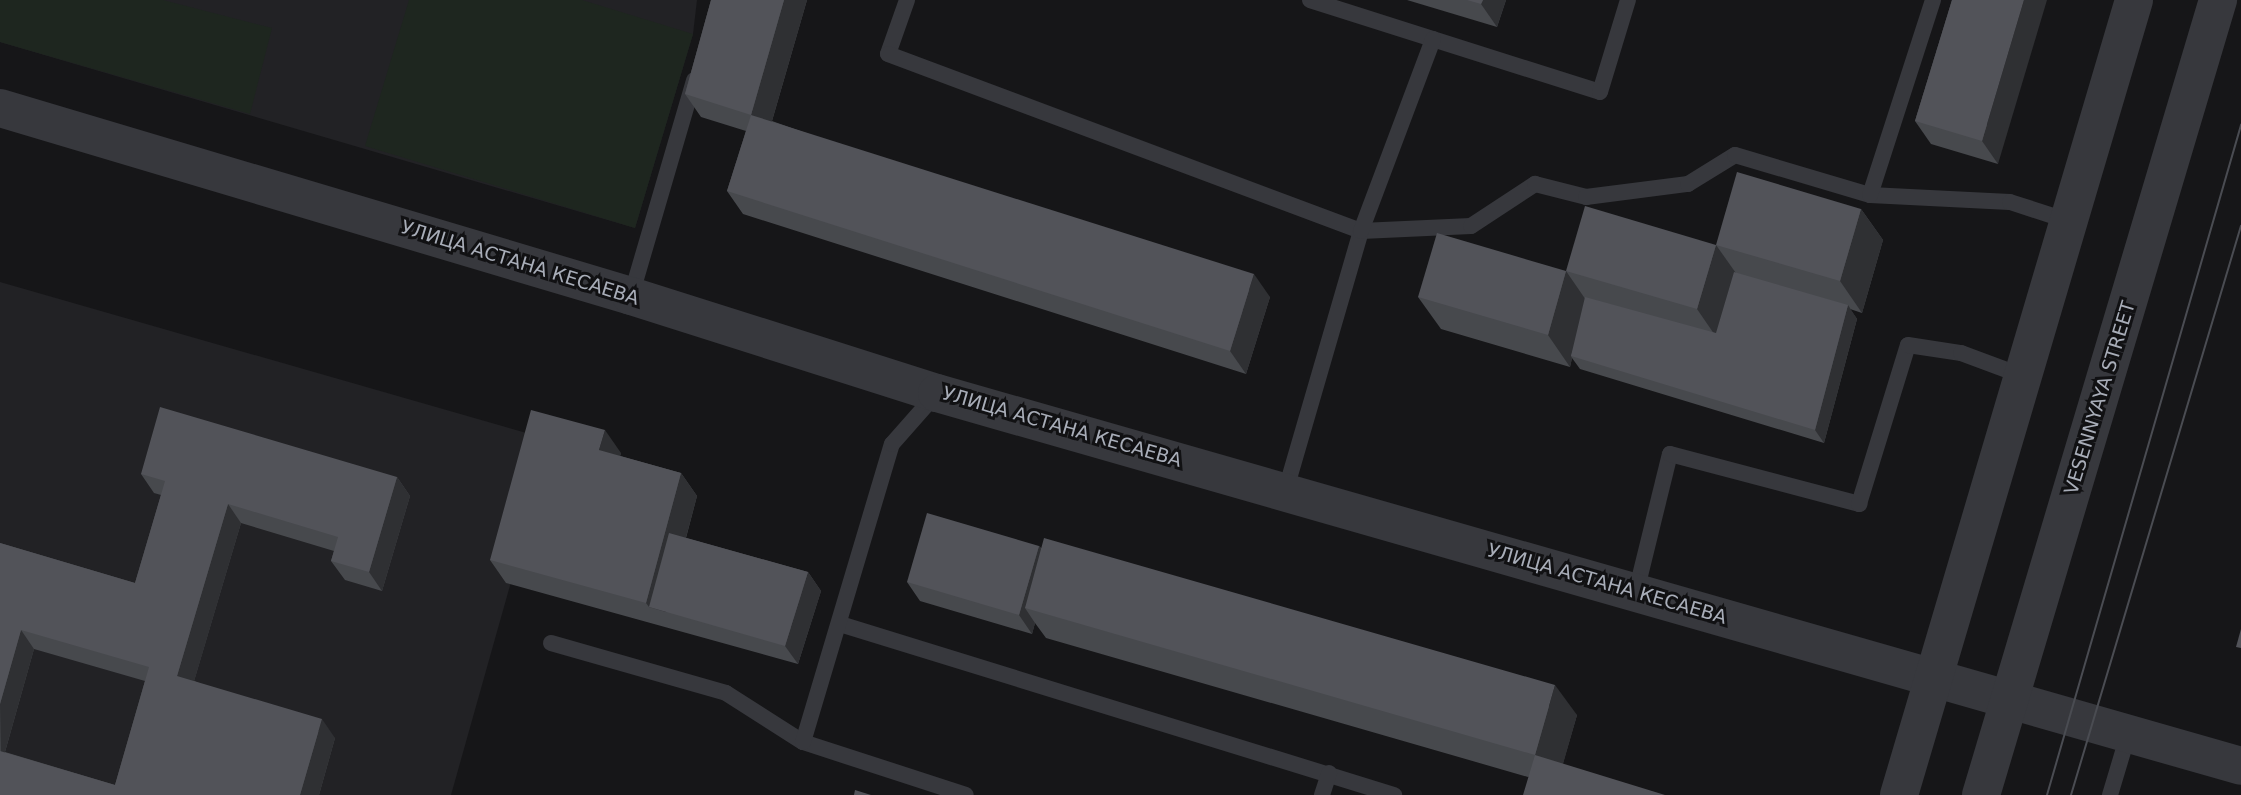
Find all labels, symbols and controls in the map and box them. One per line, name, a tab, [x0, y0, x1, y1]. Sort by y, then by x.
street label: УЛИЦА АСТАНА КЕСАЕВА	[398, 216, 642, 310]
street label: VESENNYAYA STREET	[2060, 299, 2140, 497]
street label: УЛИЦА АСТАНА КЕСАЕВА	[940, 382, 1184, 472]
street label: УЛИЦА АСТАНА КЕСАЕВА	[1485, 539, 1729, 629]

